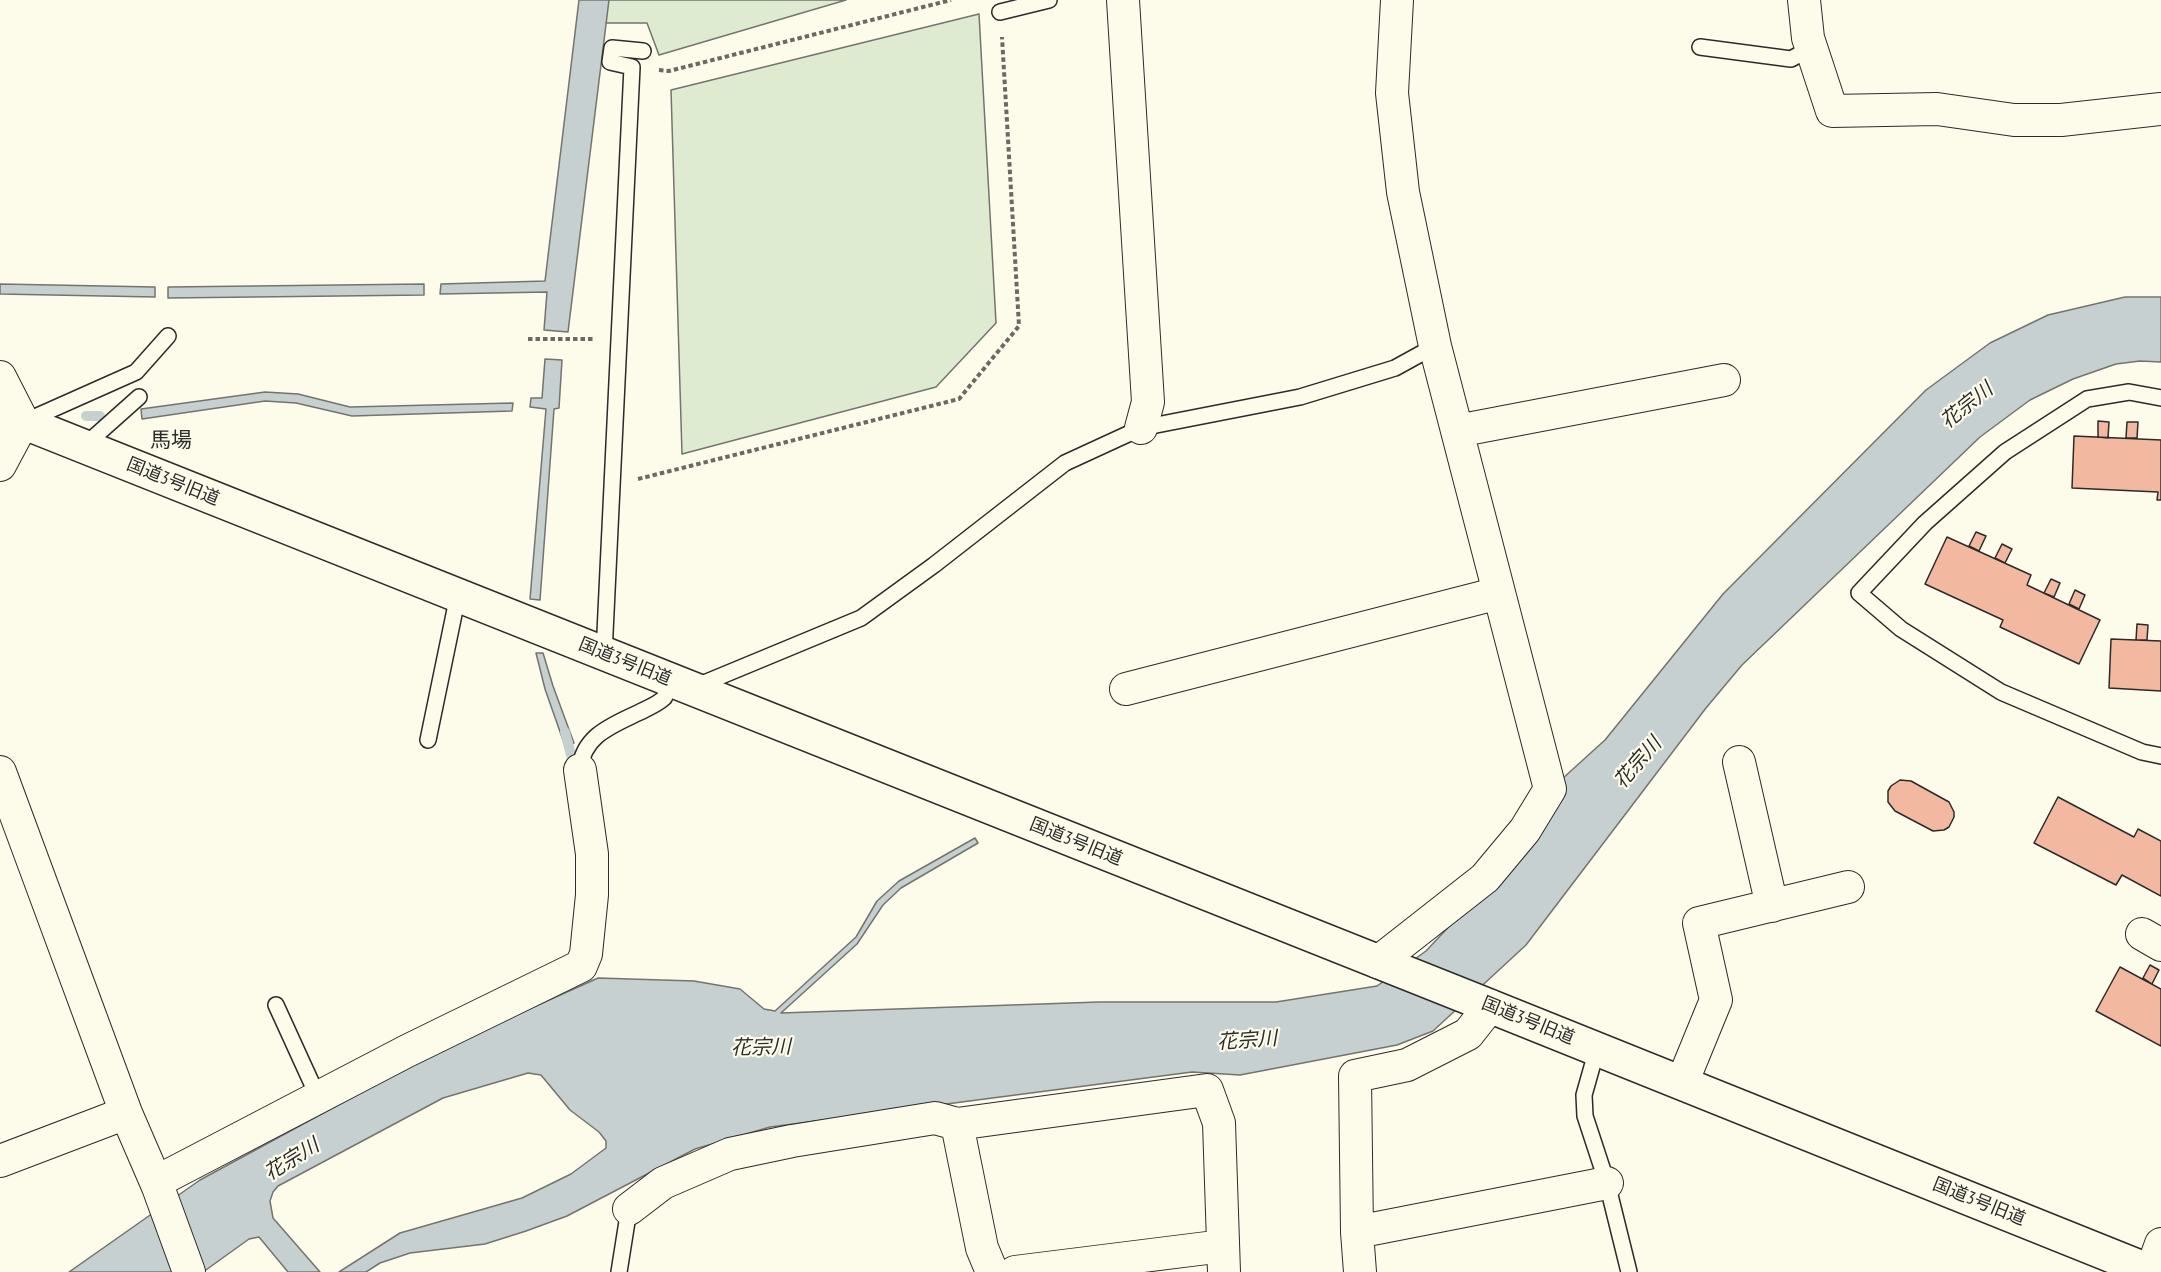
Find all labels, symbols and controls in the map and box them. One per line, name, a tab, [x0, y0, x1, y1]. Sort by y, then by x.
water label: 花宗川	[1936, 378, 1998, 434]
district label: 馬場	[150, 428, 192, 454]
street label: 国道3号旧道	[123, 454, 223, 510]
street label: 国道3号旧道	[575, 634, 675, 690]
water label: 花宗川	[1609, 732, 1667, 794]
street label: 国道3号旧道	[1026, 814, 1126, 870]
street label: 国道3号旧道	[1478, 993, 1578, 1049]
water label: 花宗川	[1216, 1027, 1278, 1055]
water label: 花宗川	[731, 1035, 791, 1061]
water label: 花宗川	[260, 1134, 324, 1186]
street label: 国道3号旧道	[1929, 1174, 2029, 1230]

